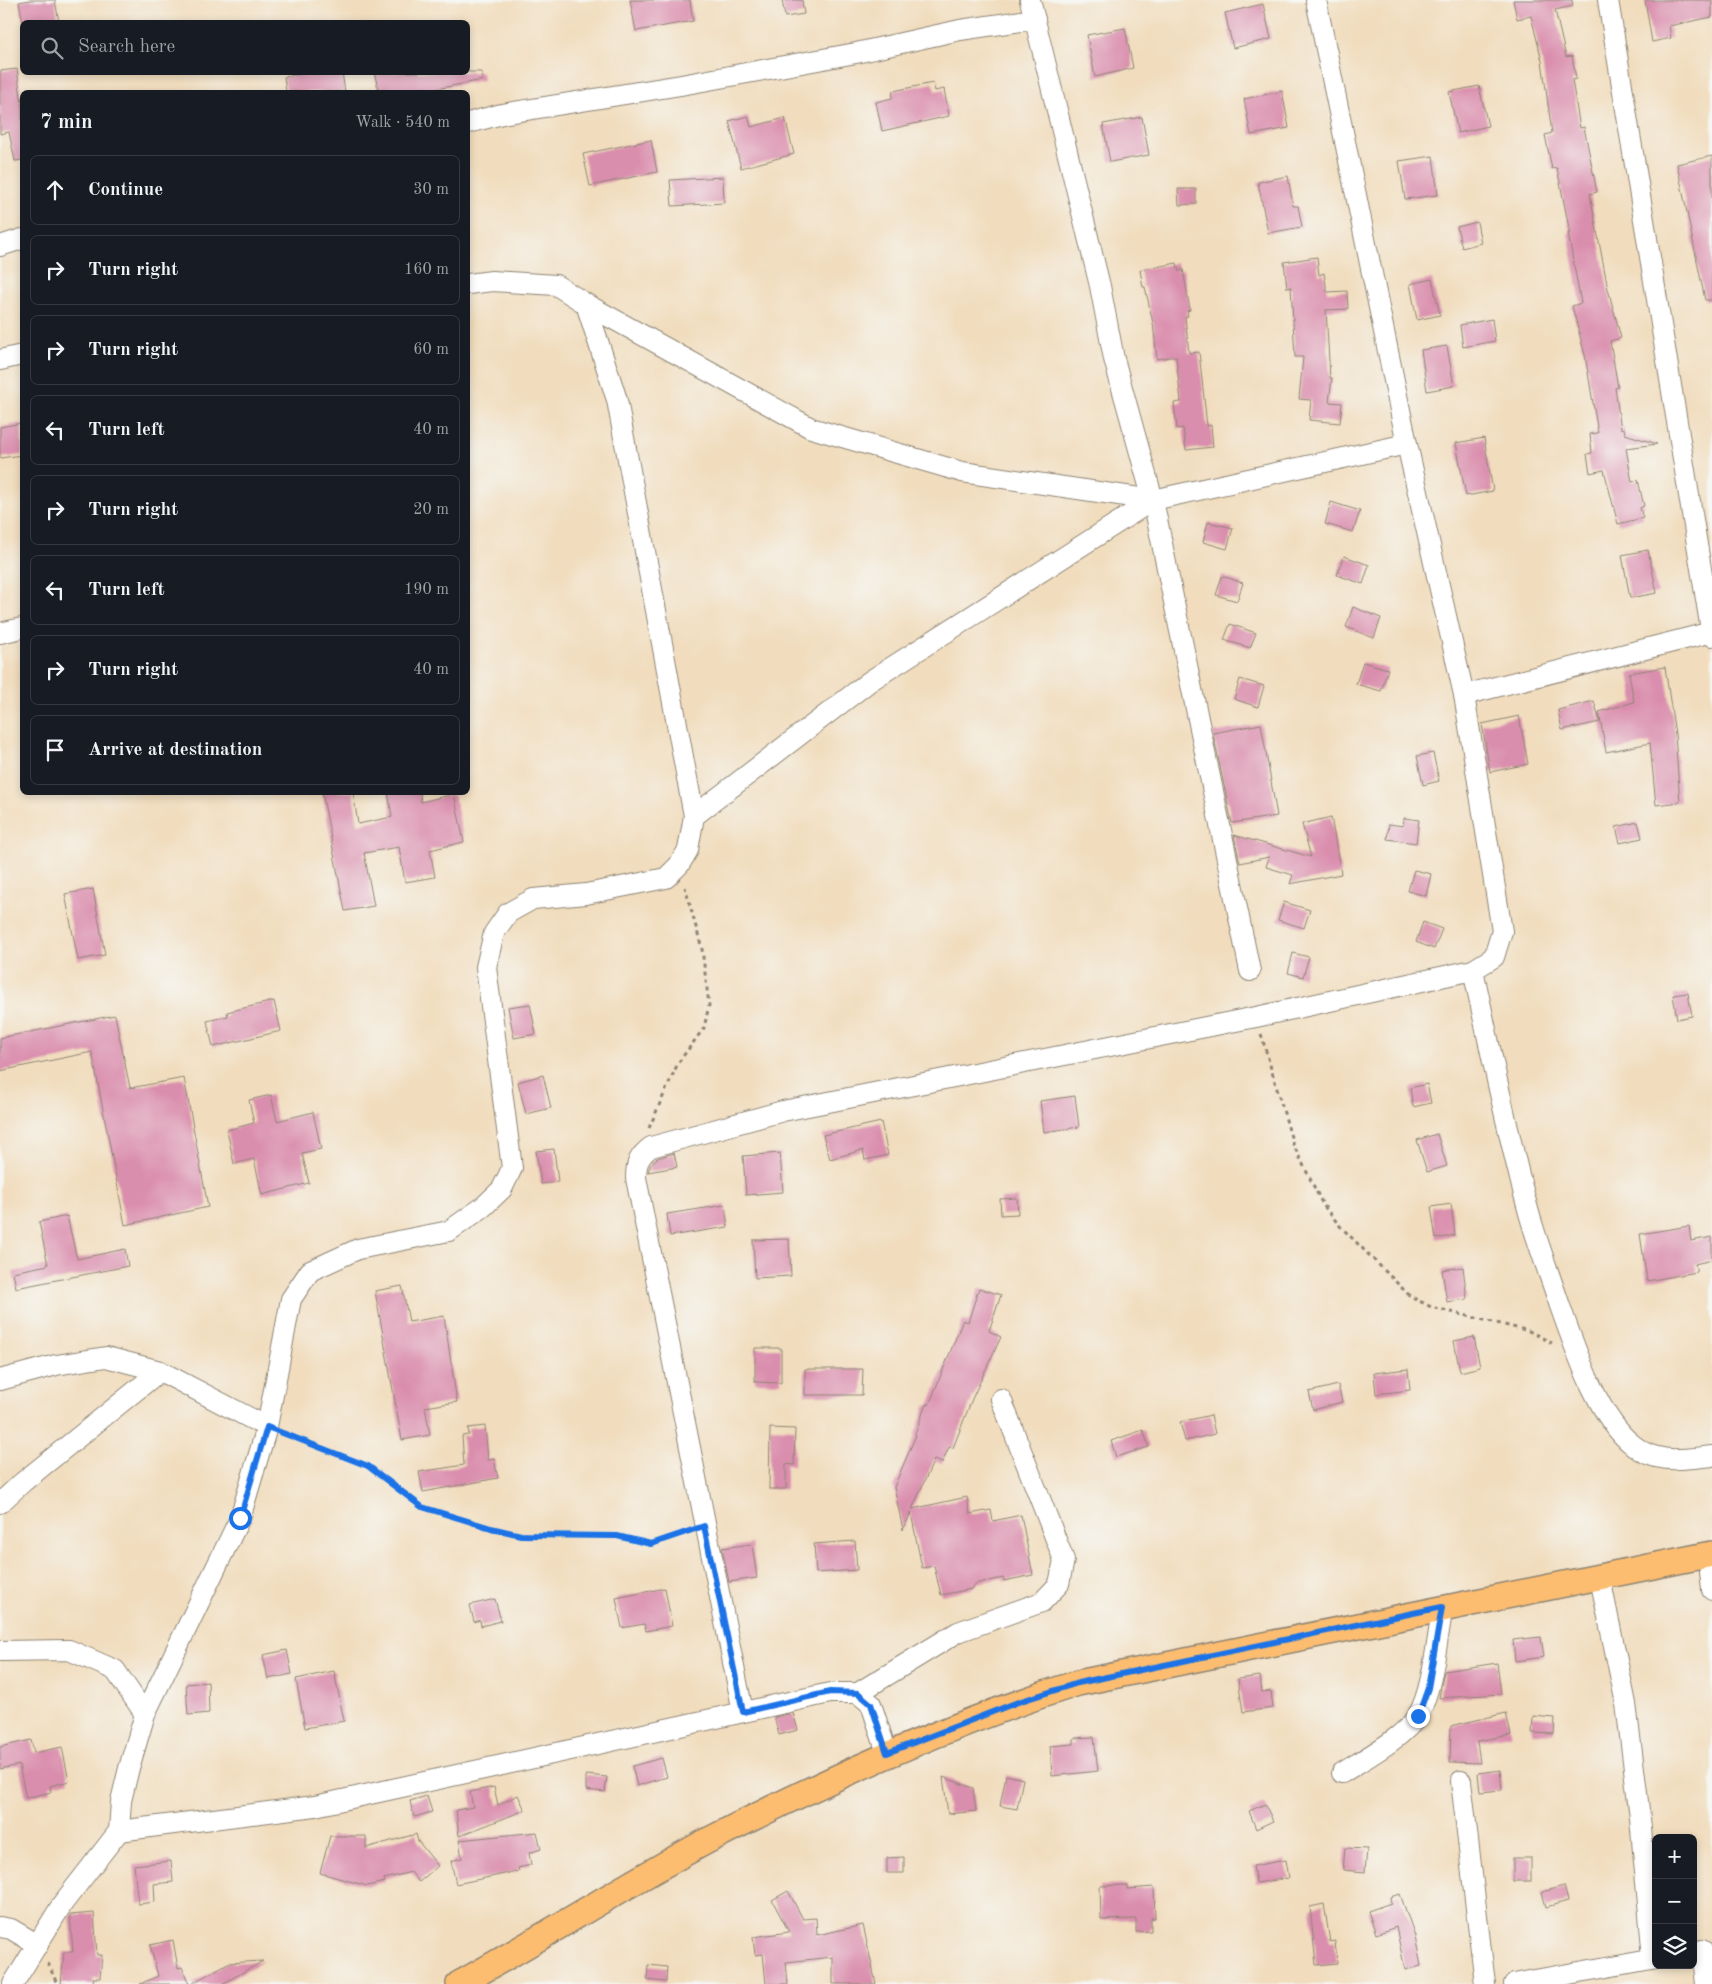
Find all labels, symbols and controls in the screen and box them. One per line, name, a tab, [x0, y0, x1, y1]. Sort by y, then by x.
search box	[20, 20, 470, 75]
icon: search	[38, 34, 66, 62]
text: Search here	[78, 38, 175, 57]
text: 7 min	[40, 112, 93, 133]
text: Walk · 540 m	[355, 115, 450, 131]
icon: ahead	[41, 176, 69, 204]
text: Continue	[88, 181, 163, 200]
text: 30 m	[413, 182, 449, 198]
icon: right	[41, 256, 69, 284]
text: Turn right	[88, 261, 178, 280]
text: 160 m	[404, 262, 449, 278]
icon: right	[41, 336, 69, 364]
text: Turn right	[88, 341, 178, 360]
text: 60 m	[413, 342, 449, 358]
icon: left	[41, 416, 69, 444]
text: Turn left	[88, 421, 165, 440]
text: 40 m	[413, 422, 449, 438]
icon: right	[41, 496, 69, 524]
text: Turn right	[88, 501, 178, 520]
text: 20 m	[413, 502, 449, 518]
icon: left	[41, 576, 69, 604]
text: Turn left	[88, 581, 165, 600]
text: 190 m	[404, 582, 449, 598]
icon: right	[41, 656, 69, 684]
text: Turn right	[88, 661, 178, 680]
text: 40 m	[413, 662, 449, 678]
icon: arrive	[41, 736, 69, 764]
text: Arrive at destination	[88, 741, 262, 760]
route start	[229, 1507, 252, 1530]
route end	[1407, 1705, 1430, 1728]
map controls	[1652, 1834, 1697, 1969]
button: +	[1652, 1834, 1697, 1879]
button: −	[1652, 1879, 1697, 1924]
button: layers	[1652, 1924, 1697, 1969]

